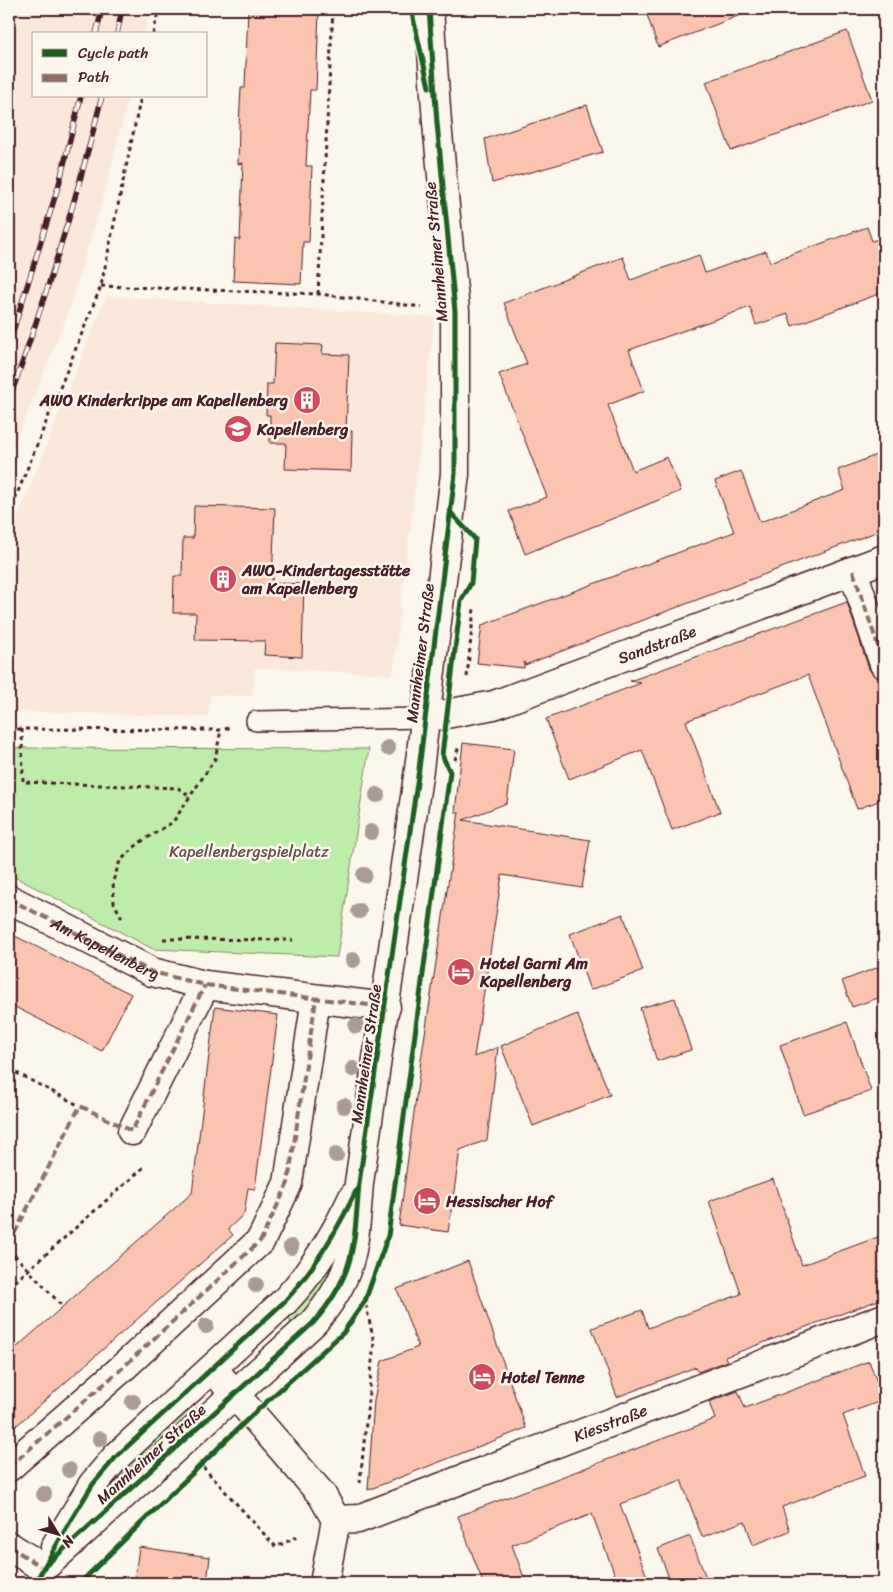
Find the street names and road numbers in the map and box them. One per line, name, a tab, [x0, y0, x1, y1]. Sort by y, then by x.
street label: Mannheimer Straße	[415, 181, 457, 323]
street label: Mannheimer Straße	[397, 581, 443, 724]
street label: Sandstraße	[613, 616, 701, 672]
street label: Am Kapellenberg	[45, 908, 162, 988]
street label: Mannheimer Straße	[342, 982, 390, 1126]
street label: Kiesstraße	[569, 1395, 652, 1450]
street label: Mannheimer Straße	[89, 1396, 213, 1512]

